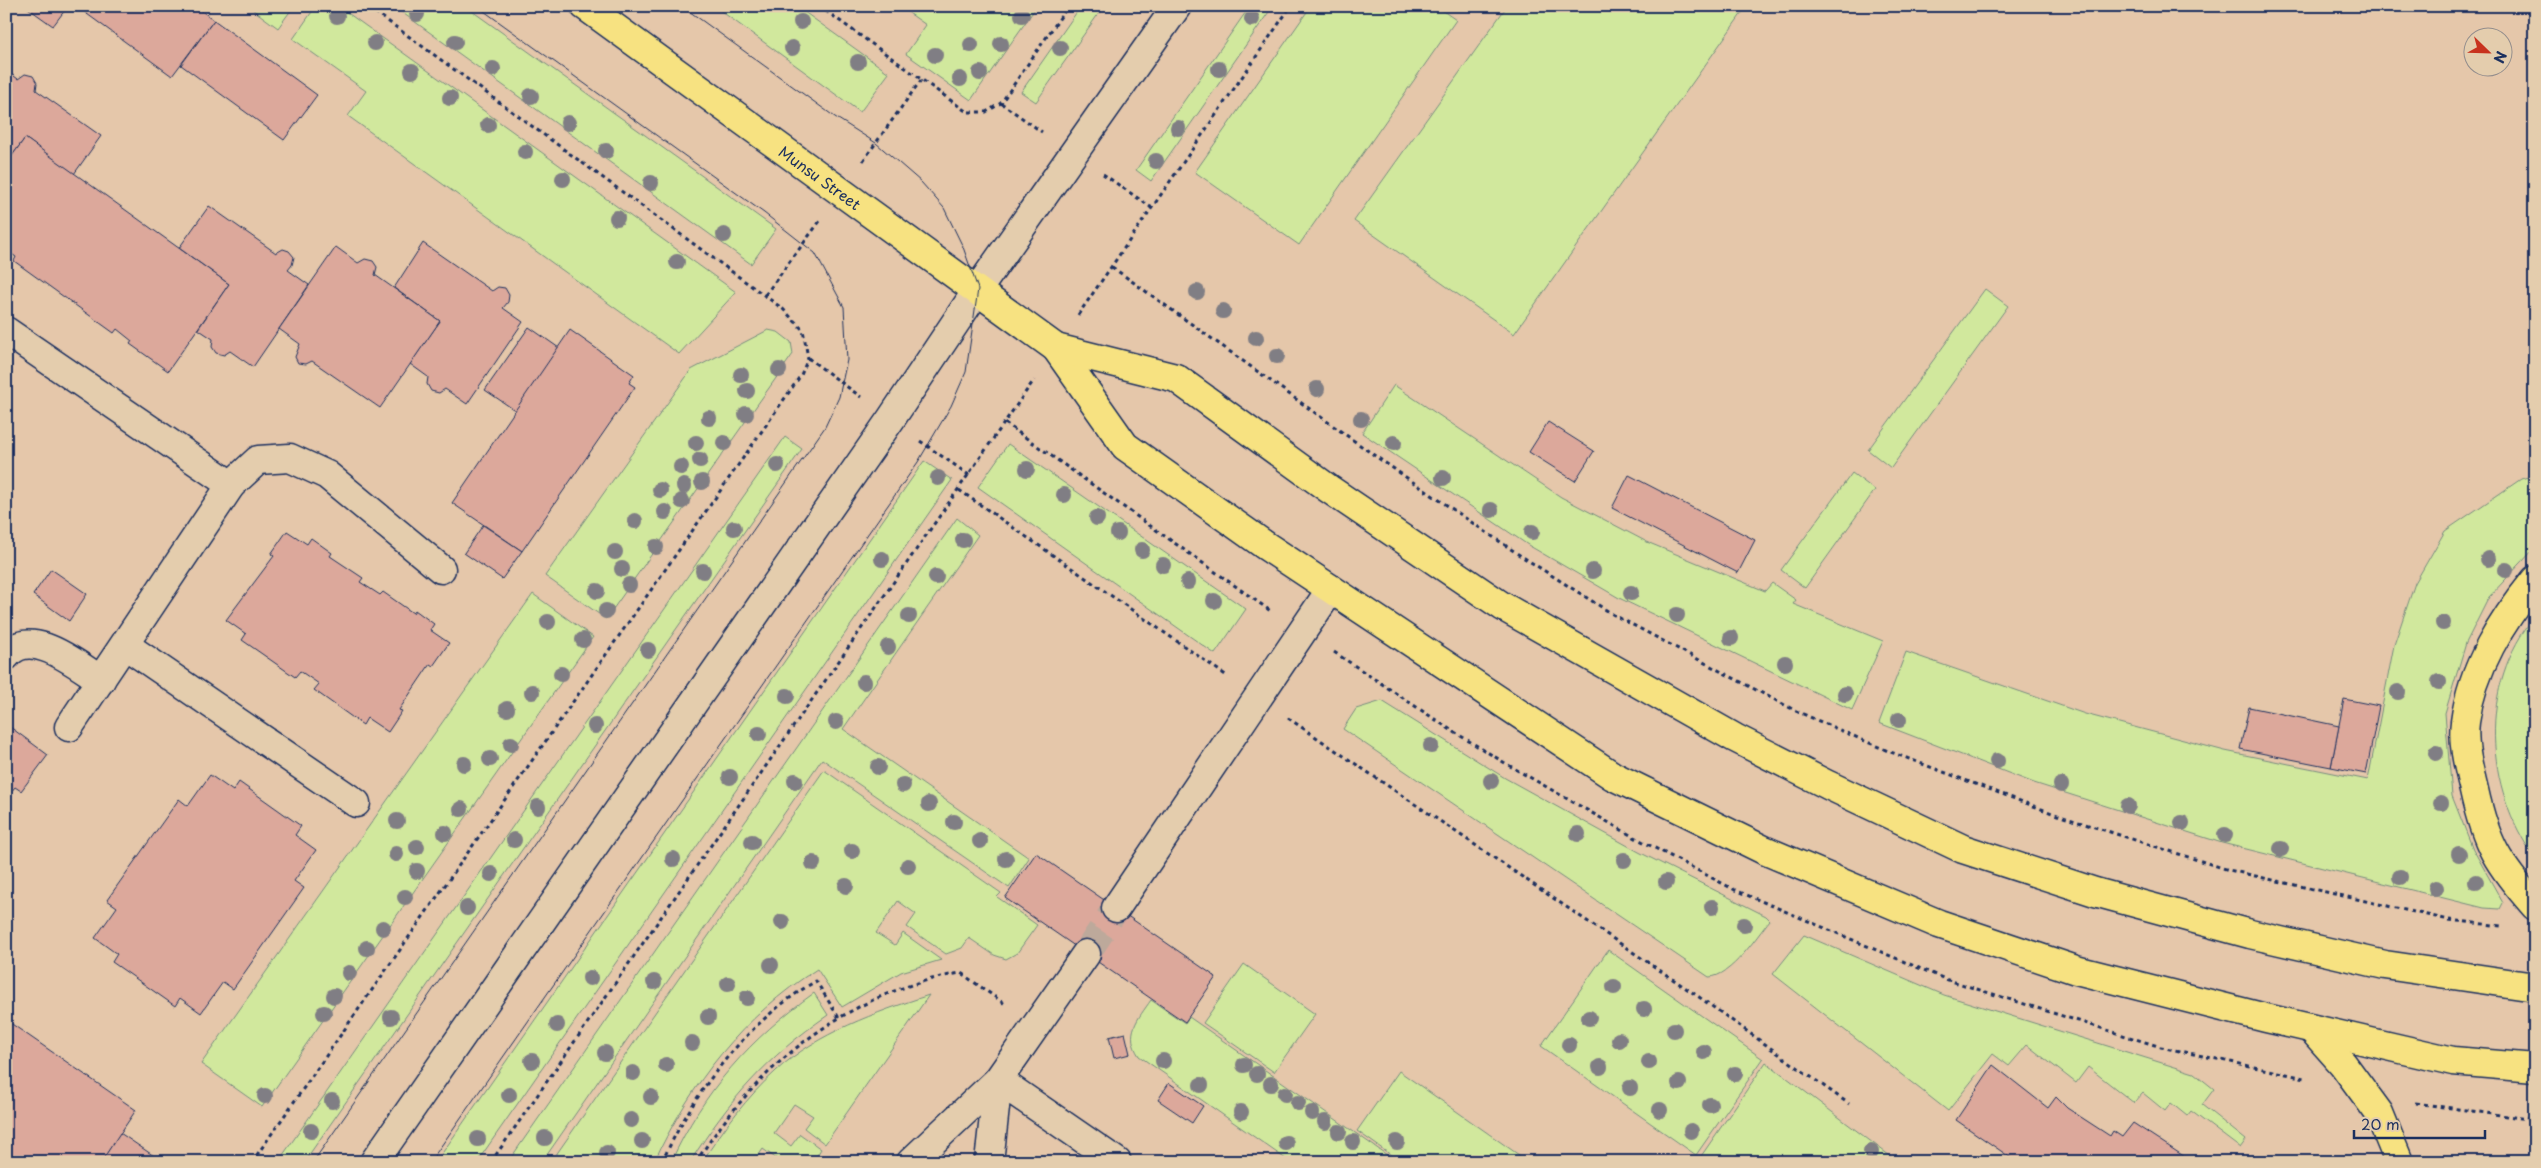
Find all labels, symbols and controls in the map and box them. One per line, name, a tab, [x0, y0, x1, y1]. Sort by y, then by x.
north arrow	[2464, 28, 2514, 78]
text: N	[2489, 48, 2512, 66]
street label: Munsu Street	[775, 139, 866, 215]
scale bar	[2354, 1108, 2485, 1140]
text: 20 m	[2361, 1112, 2400, 1135]

